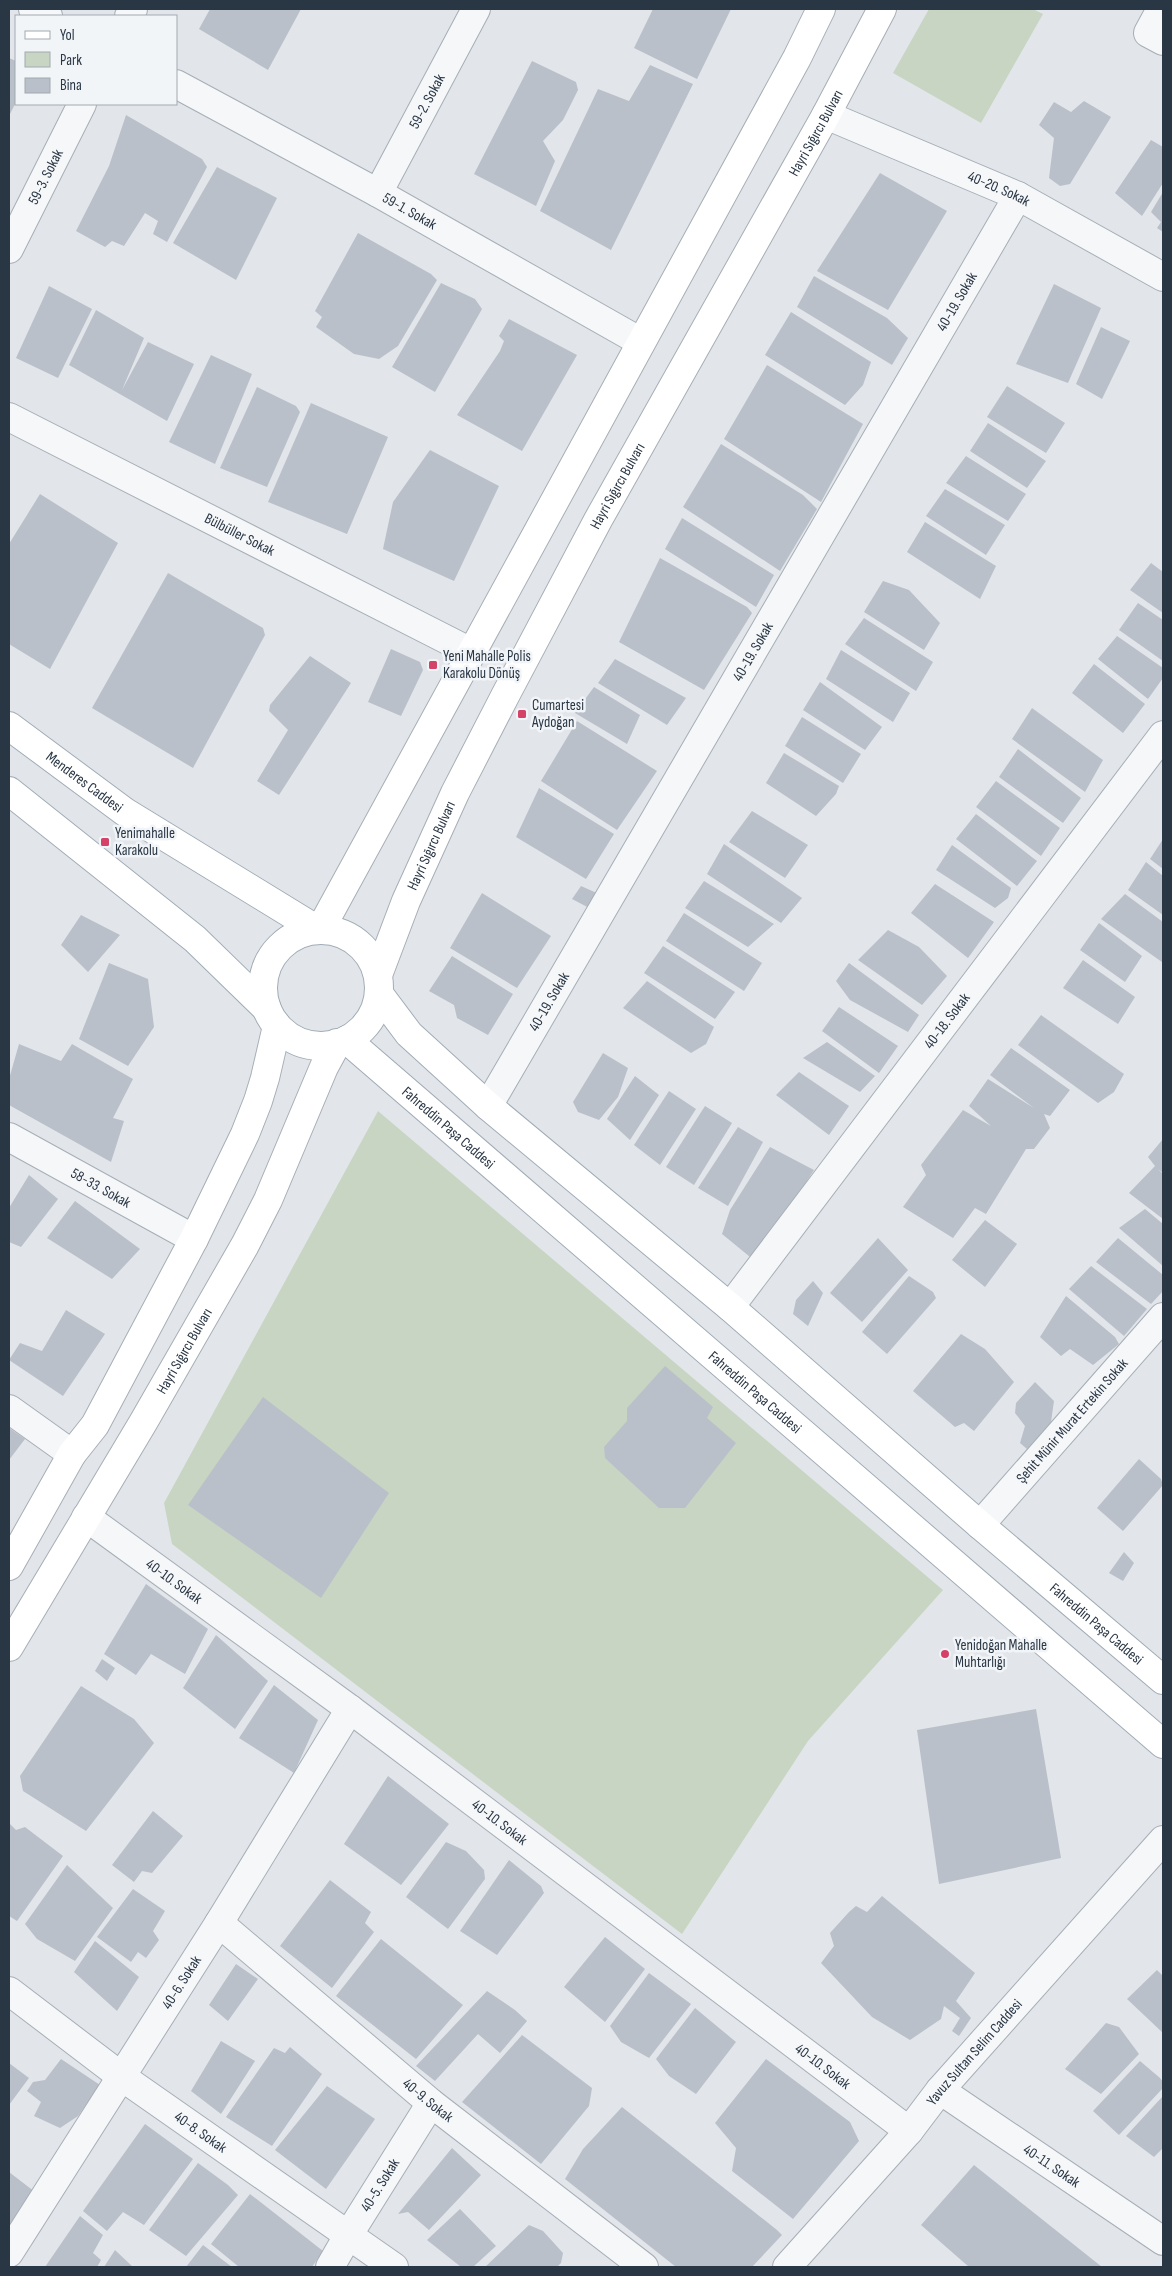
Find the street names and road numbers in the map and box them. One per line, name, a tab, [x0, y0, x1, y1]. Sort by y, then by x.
street label: 59-2. Sokak	[405, 70, 450, 132]
street label: Hayri Sığırcı Bulvarı	[784, 87, 848, 180]
street label: 59-3. Sokak	[24, 146, 68, 208]
street label: 40-20. Sokak	[965, 167, 1034, 211]
street label: 59-1. Sokak	[379, 189, 440, 234]
street label: 40-19. Sokak	[932, 269, 982, 335]
street label: Hayri Sığırcı Bulvarı	[586, 440, 649, 533]
street label: Bülbüller Sokak	[201, 509, 278, 561]
street label: 40-19. Sokak	[729, 619, 778, 685]
street label: Menderes Caddesi	[42, 748, 127, 817]
street label: Hayri Sığırcı Bulvarı	[403, 798, 460, 893]
street label: 40-19. Sokak	[525, 969, 574, 1035]
street label: 40-18. Sokak	[920, 989, 975, 1053]
street label: Fahreddin Paşa Caddesi	[398, 1083, 499, 1173]
street label: 58-33. Sokak	[67, 1164, 134, 1212]
street label: Hayri Sığırcı Bulvarı	[152, 1305, 217, 1398]
street label: Fahreddin Paşa Caddesi	[704, 1347, 805, 1438]
street label: Şehit Münir Murat Ertekin Sokak	[1012, 1354, 1132, 1487]
street label: 40-10. Sokak	[142, 1555, 206, 1609]
street label: Fahreddin Paşa Caddesi	[1046, 1579, 1147, 1669]
street label: 40-10. Sokak	[468, 1795, 531, 1850]
street label: 40-6. Sokak	[158, 1952, 206, 2013]
street label: Yavuz Sultan Selim Caddesi	[923, 1995, 1027, 2110]
street label: 40-10. Sokak	[791, 2039, 855, 2094]
street label: 40-9. Sokak	[399, 2074, 457, 2127]
street label: 40-8. Sokak	[170, 2107, 231, 2158]
street label: 40-11. Sokak	[1019, 2140, 1084, 2192]
street label: 40-5. Sokak	[356, 2155, 404, 2215]

